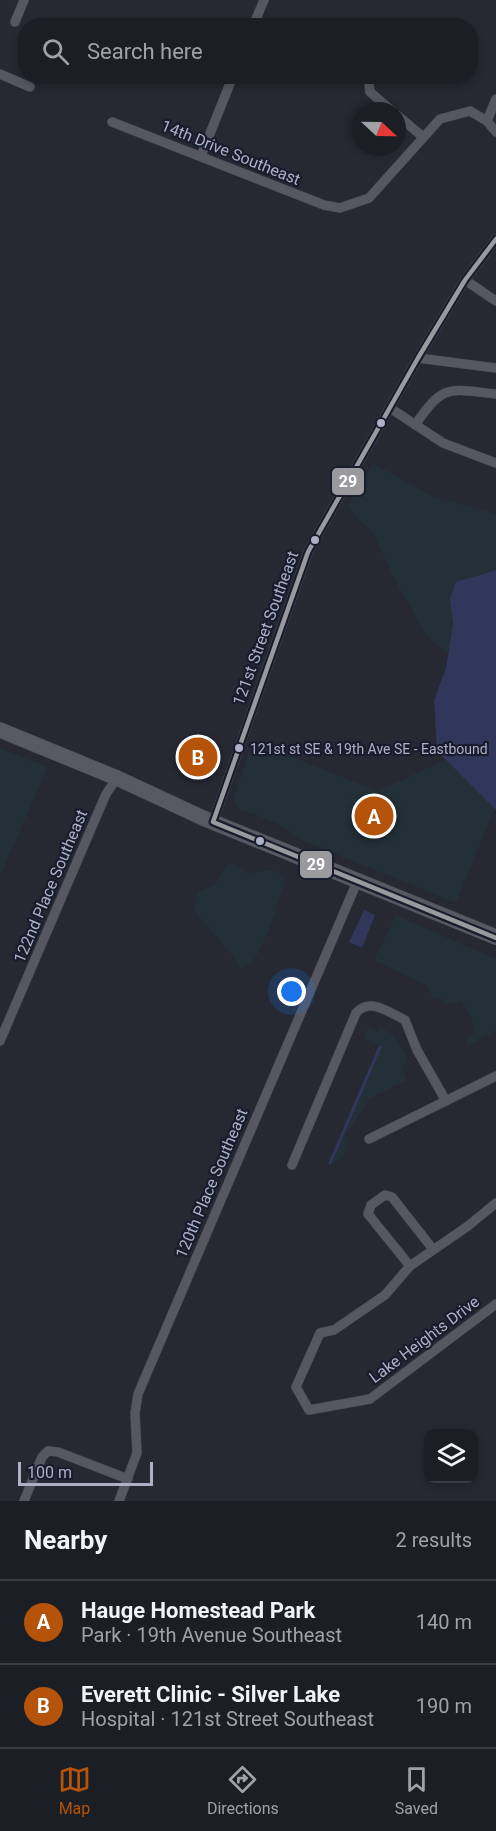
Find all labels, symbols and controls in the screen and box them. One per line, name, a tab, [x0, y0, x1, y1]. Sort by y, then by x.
search box	[18, 18, 478, 84]
icon: search	[39, 35, 72, 68]
text: Search here	[87, 39, 203, 64]
north arrow	[352, 102, 406, 156]
street label: 14th Drive Southeast	[159, 116, 303, 189]
unlabelled marker	[375, 417, 387, 429]
line badge: 29	[331, 467, 365, 496]
text: 29	[339, 472, 357, 491]
unlabelled marker	[309, 534, 321, 546]
street label: 121st Street Southeast	[229, 548, 302, 708]
pin: B	[178, 734, 218, 780]
place label: 121st st SE & 19th Ave SE - Eastbound	[250, 741, 488, 757]
marker: 121st st SE & 19th Ave SE - Eastbound	[233, 742, 245, 754]
pin: A	[354, 794, 394, 838]
street label: 122nd Place Southeast	[10, 807, 91, 966]
unlabelled marker	[254, 835, 266, 847]
line badge: 29	[299, 850, 333, 879]
text: 29	[307, 855, 325, 874]
your location	[277, 977, 306, 1006]
street label: 120th Place Southeast	[171, 1106, 252, 1261]
street label: Lake Heights Drive	[366, 1292, 483, 1387]
map controls	[424, 1429, 478, 1483]
button: layers	[424, 1429, 478, 1483]
scale bar	[18, 1459, 153, 1486]
text: 100 m	[27, 1463, 72, 1482]
text: Nearby	[24, 1525, 107, 1555]
text: 2 results	[396, 1528, 472, 1552]
text: Hauge Homestead Park	[81, 1598, 315, 1623]
text: A	[37, 1610, 50, 1634]
text: 140 m	[416, 1610, 472, 1634]
text: Park · 19th Avenue Southeast	[81, 1623, 342, 1647]
text: Everett Clinic - Silver Lake	[81, 1682, 340, 1707]
text: B	[37, 1694, 50, 1718]
text: 190 m	[416, 1694, 472, 1718]
text: Hospital · 121st Street Southeast	[81, 1707, 374, 1731]
tab: Map	[58, 1763, 91, 1818]
tab: Directions	[207, 1763, 279, 1818]
tab: Saved	[395, 1763, 438, 1818]

